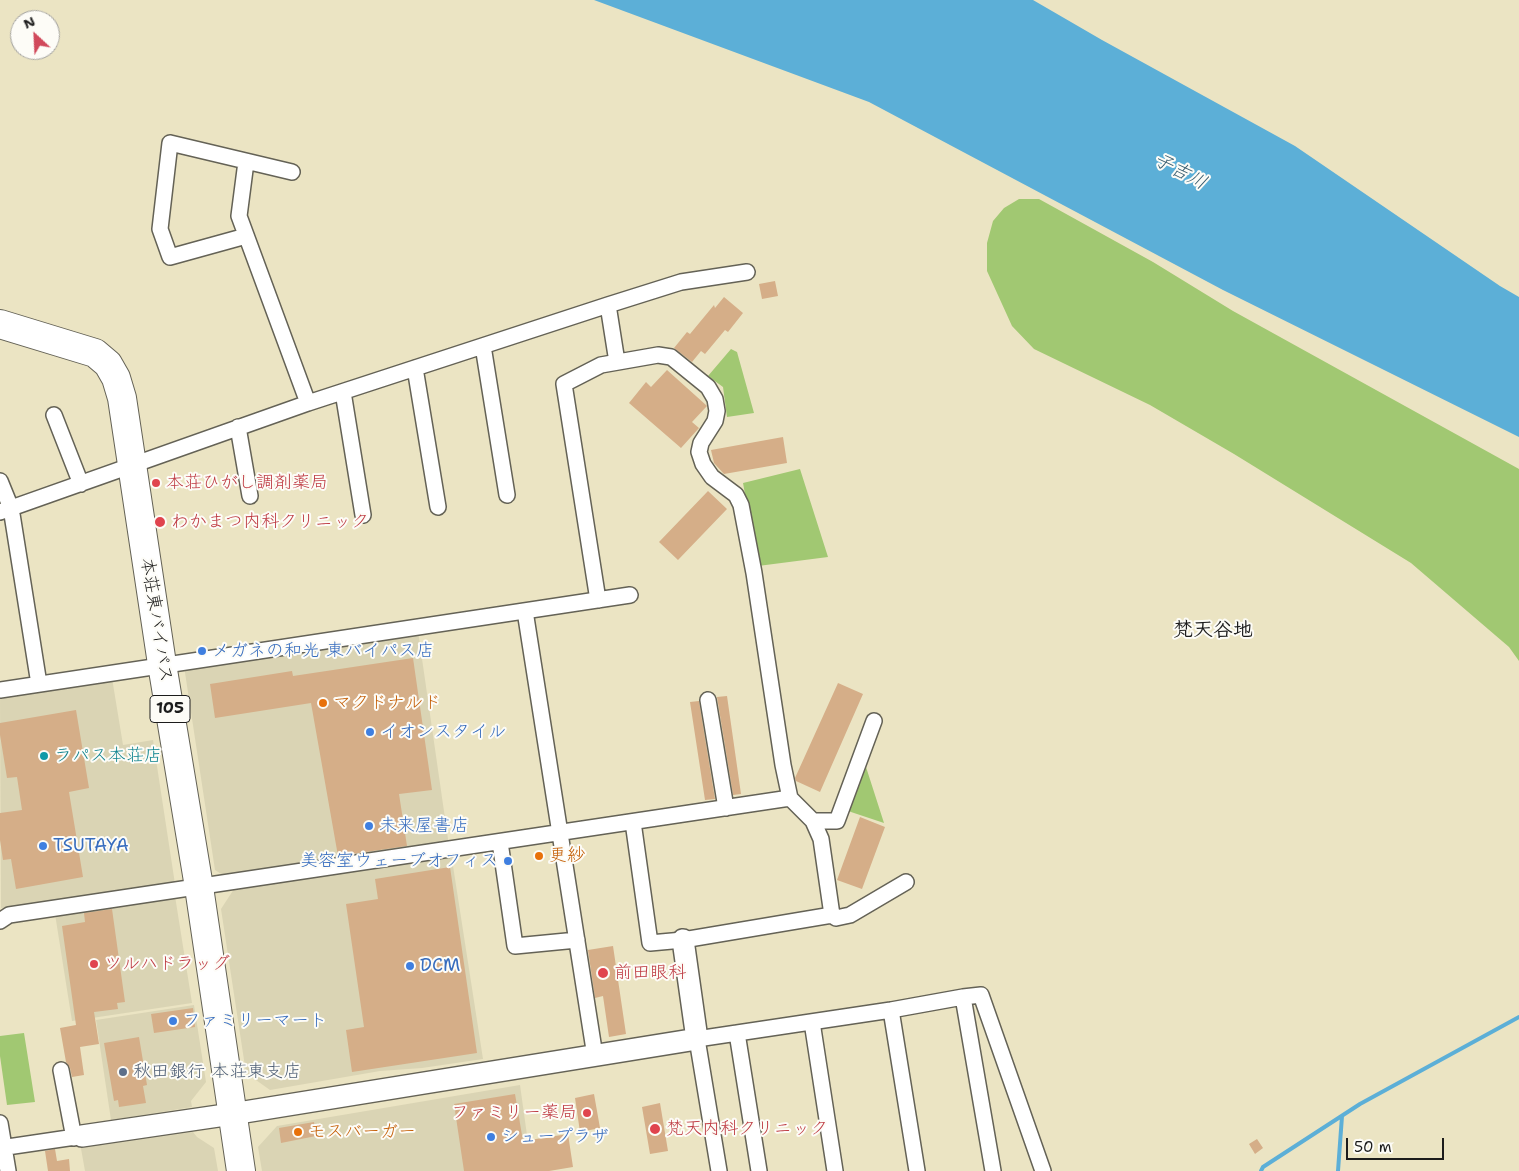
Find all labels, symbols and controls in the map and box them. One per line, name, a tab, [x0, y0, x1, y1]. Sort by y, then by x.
north arrow	[10, 10, 60, 60]
text: N	[20, 12, 38, 33]
water label: 子吉川	[1149, 149, 1211, 195]
place label: 本荘ひがし調剤薬局	[166, 472, 328, 494]
marker: 本荘ひがし調剤薬局	[150, 477, 162, 489]
place label: わかまつ内科クリニック	[171, 511, 369, 533]
marker: わかまつ内科クリニック	[153, 515, 167, 529]
street label: 本荘東バイパス	[135, 556, 177, 684]
district label: 梵天谷地	[1173, 619, 1253, 643]
place label: メガネの和光 東バイパス店	[212, 640, 434, 662]
marker: メガネの和光 東バイパス店	[196, 645, 208, 657]
place label: マクドナルド	[333, 692, 441, 714]
road number: 105	[150, 696, 190, 722]
marker: マクドナルド	[317, 697, 329, 709]
place label: イオンスタイル	[380, 721, 506, 743]
marker: イオンスタイル	[364, 726, 376, 738]
place label: ラパス本荘店	[54, 745, 162, 767]
marker: ラパス本荘店	[38, 750, 50, 762]
place label: 未来屋書店	[379, 815, 469, 837]
marker: 未来屋書店	[363, 820, 375, 832]
place label: TSUTAYA	[53, 835, 129, 857]
marker: TSUTAYA	[37, 840, 49, 852]
place label: 更紗	[549, 845, 585, 867]
place label: 美容室ウェーブオフィス	[300, 850, 498, 872]
marker: 更紗	[533, 850, 545, 862]
marker: 美容室ウェーブオフィス	[502, 855, 514, 867]
place label: ツルハドラッグ	[104, 953, 230, 975]
place label: DCM	[420, 955, 460, 977]
marker: ツルハドラッグ	[88, 958, 100, 970]
marker: DCM	[404, 960, 416, 972]
place label: 前田眼科	[614, 962, 686, 984]
marker: 前田眼科	[596, 966, 610, 980]
place label: ファミリーマート	[183, 1010, 327, 1032]
marker: ファミリーマート	[167, 1015, 179, 1027]
place label: 秋田銀行 本荘東支店	[133, 1061, 301, 1083]
marker: 秋田銀行 本荘東支店	[117, 1066, 129, 1078]
place label: ファミリー薬局	[451, 1102, 577, 1124]
marker: ファミリー薬局	[581, 1107, 593, 1119]
place label: 梵天内科クリニック	[666, 1118, 828, 1140]
place label: モスバーガー	[308, 1121, 416, 1143]
marker: 梵天内科クリニック	[648, 1122, 662, 1136]
marker: モスバーガー	[292, 1126, 304, 1138]
place label: シュープラザ	[501, 1126, 609, 1148]
scale bar	[1349, 1128, 1446, 1160]
marker: シュープラザ	[485, 1131, 497, 1143]
text: 50 m	[1354, 1137, 1392, 1157]

